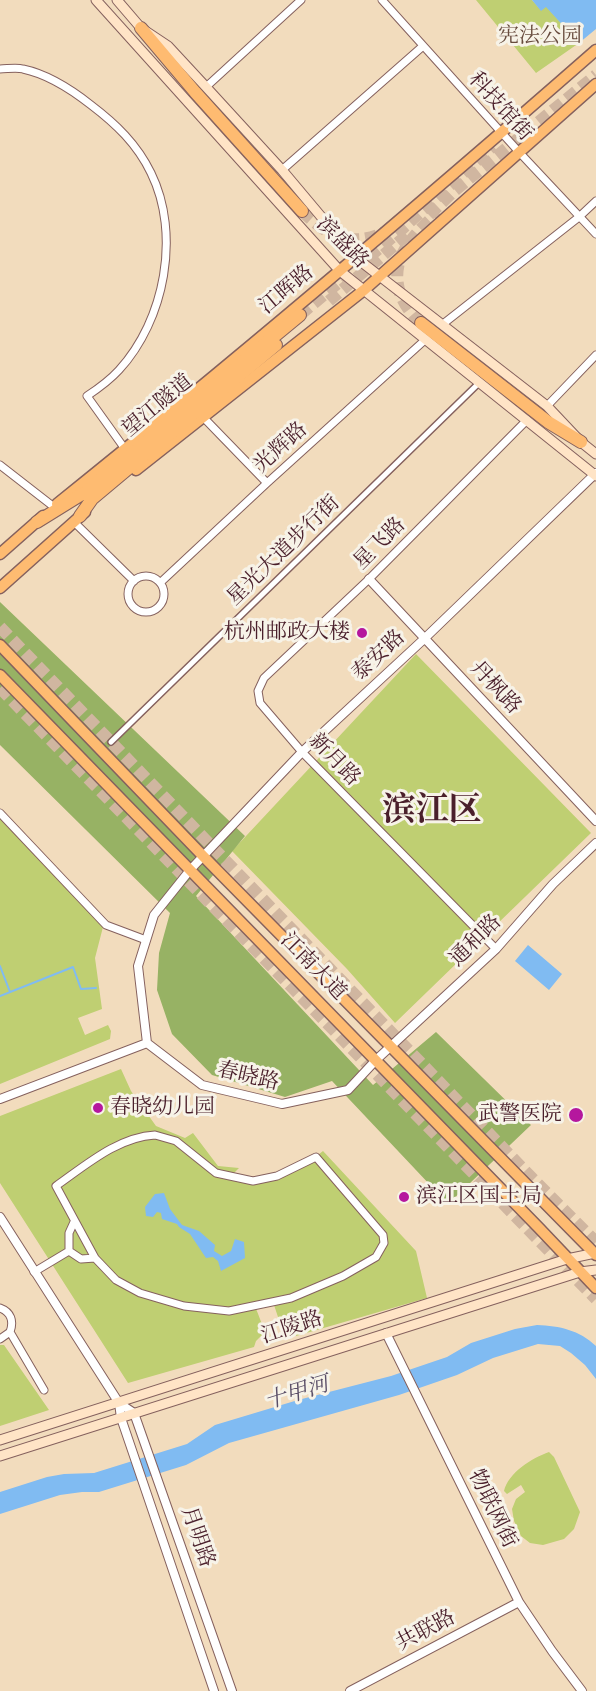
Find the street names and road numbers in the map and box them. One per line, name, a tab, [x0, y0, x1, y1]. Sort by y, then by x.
street label: 科技馆街	[463, 67, 537, 147]
street label: 滨盛路	[311, 212, 373, 274]
street label: 江晖路	[255, 260, 319, 320]
street label: 望江隧道	[118, 369, 198, 443]
street label: 光辉路	[249, 418, 313, 478]
street label: 星光大道步行街	[222, 491, 346, 611]
street label: 星飞路	[349, 513, 411, 575]
street label: 泰安路	[347, 625, 411, 687]
street label: 丹枫路	[464, 656, 526, 720]
street label: 新月路	[303, 729, 365, 791]
street label: 通和路	[445, 910, 507, 972]
street label: 江南大道	[275, 928, 351, 1006]
street label: 春晓路	[214, 1058, 282, 1096]
street label: 江陵路	[258, 1306, 326, 1350]
street label: 物联网街	[462, 1466, 522, 1552]
street label: 月明路	[175, 1503, 219, 1571]
street label: 共联路	[392, 1605, 460, 1657]

